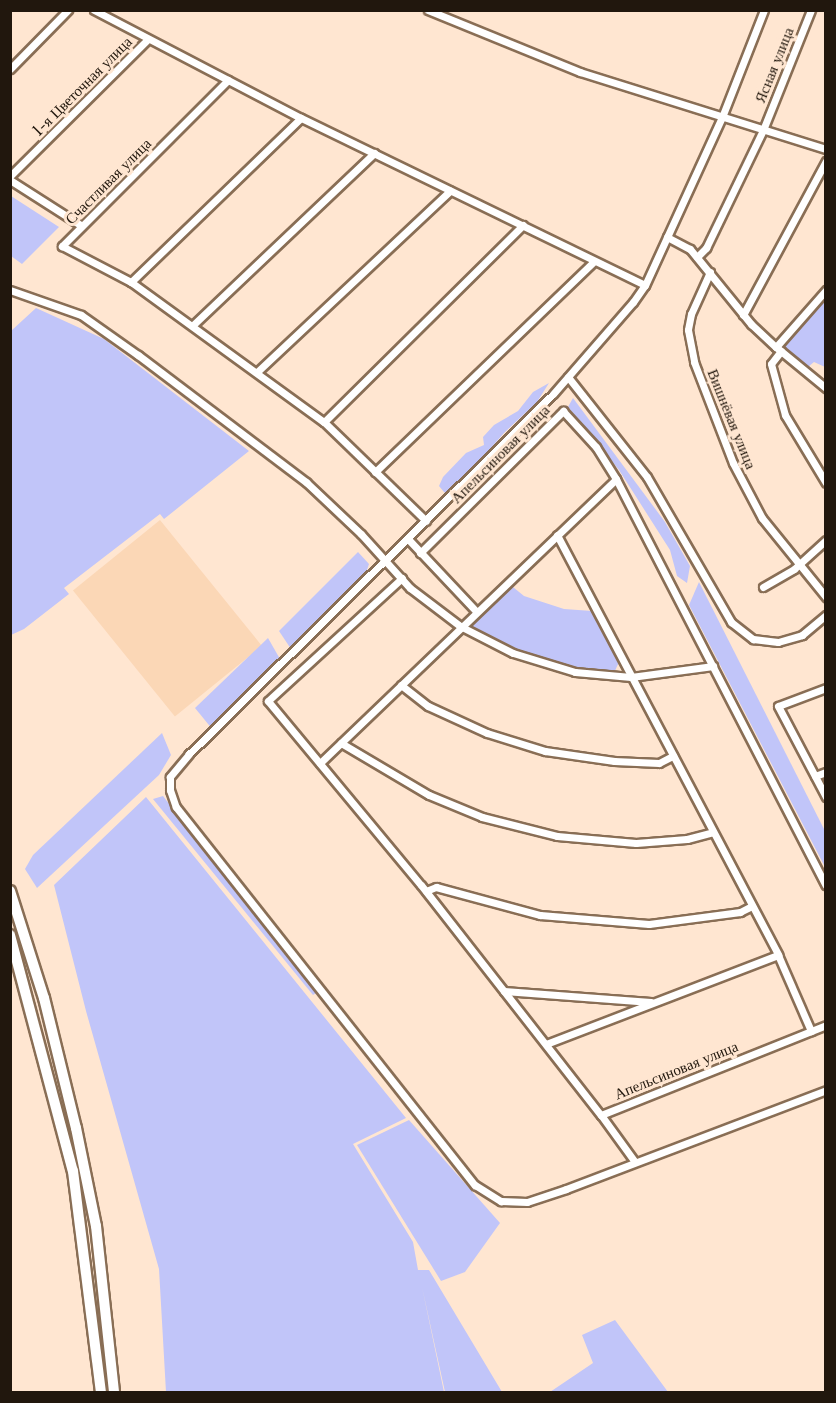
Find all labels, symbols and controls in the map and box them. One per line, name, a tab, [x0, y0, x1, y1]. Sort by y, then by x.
street label: Ясная улица	[751, 25, 797, 105]
street label: 1-я Цветочная улица	[29, 33, 135, 139]
street label: Счастливая улица	[61, 134, 155, 228]
street label: Вишнёвая улица	[704, 366, 760, 472]
street label: Апельсиновая улица	[447, 401, 553, 507]
street label: Апельсиновая улица	[612, 1037, 740, 1103]

